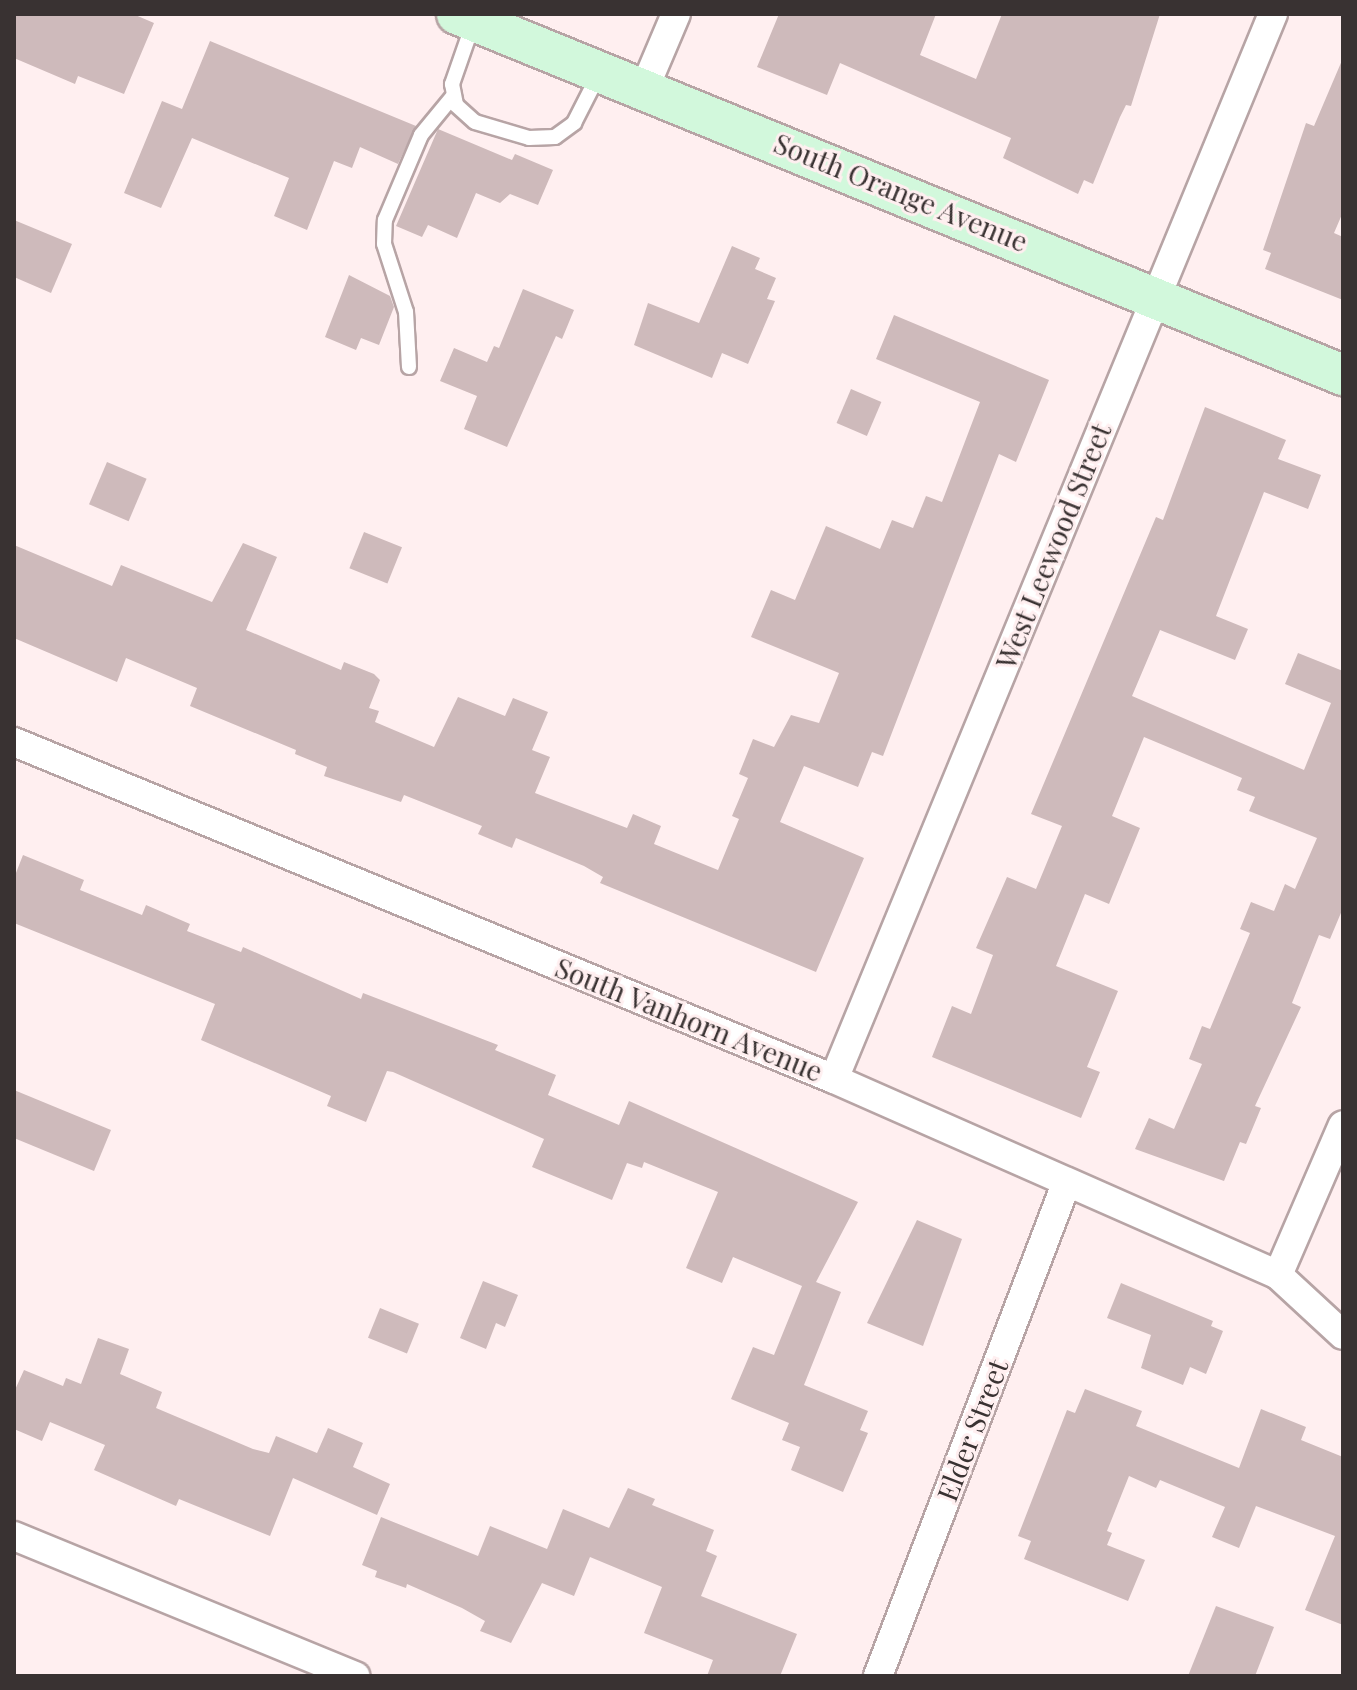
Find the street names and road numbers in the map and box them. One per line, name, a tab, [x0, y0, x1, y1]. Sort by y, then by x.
street label: South Orange Avenue	[769, 126, 1033, 258]
street label: West Leewood Street	[988, 418, 1118, 674]
street label: South Vanhorn Avenue	[550, 950, 828, 1088]
street label: Elder Street	[929, 1354, 1015, 1506]

